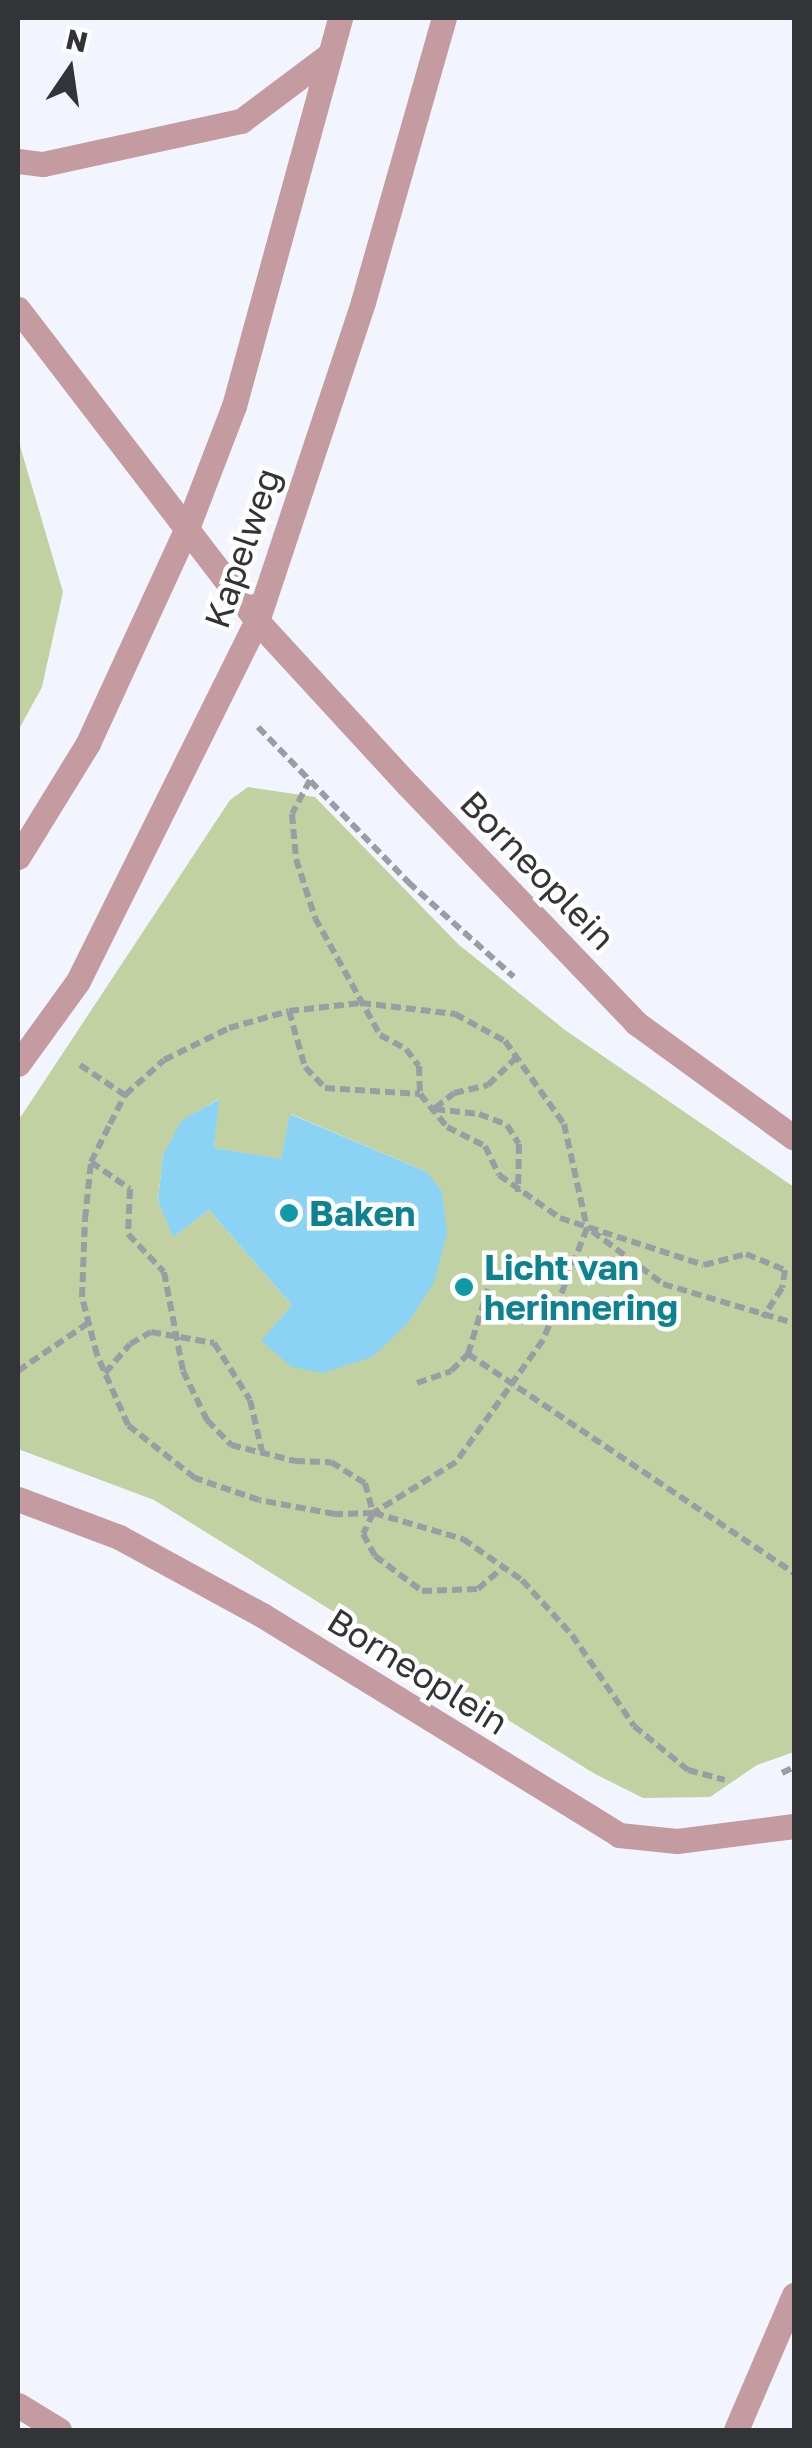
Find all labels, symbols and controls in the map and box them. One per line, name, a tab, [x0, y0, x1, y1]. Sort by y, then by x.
north arrow	[20, 20, 120, 120]
text: N	[63, 22, 91, 59]
street label: Kapelweg	[195, 463, 289, 633]
street label: Borneoplein	[452, 782, 624, 958]
place label: Baken	[309, 1192, 415, 1234]
marker: Baken	[278, 1202, 300, 1224]
place label: Licht van herinnering	[484, 1246, 678, 1328]
marker: Licht van herinnering	[453, 1276, 475, 1298]
street label: Borneoplein	[320, 1599, 516, 1743]

